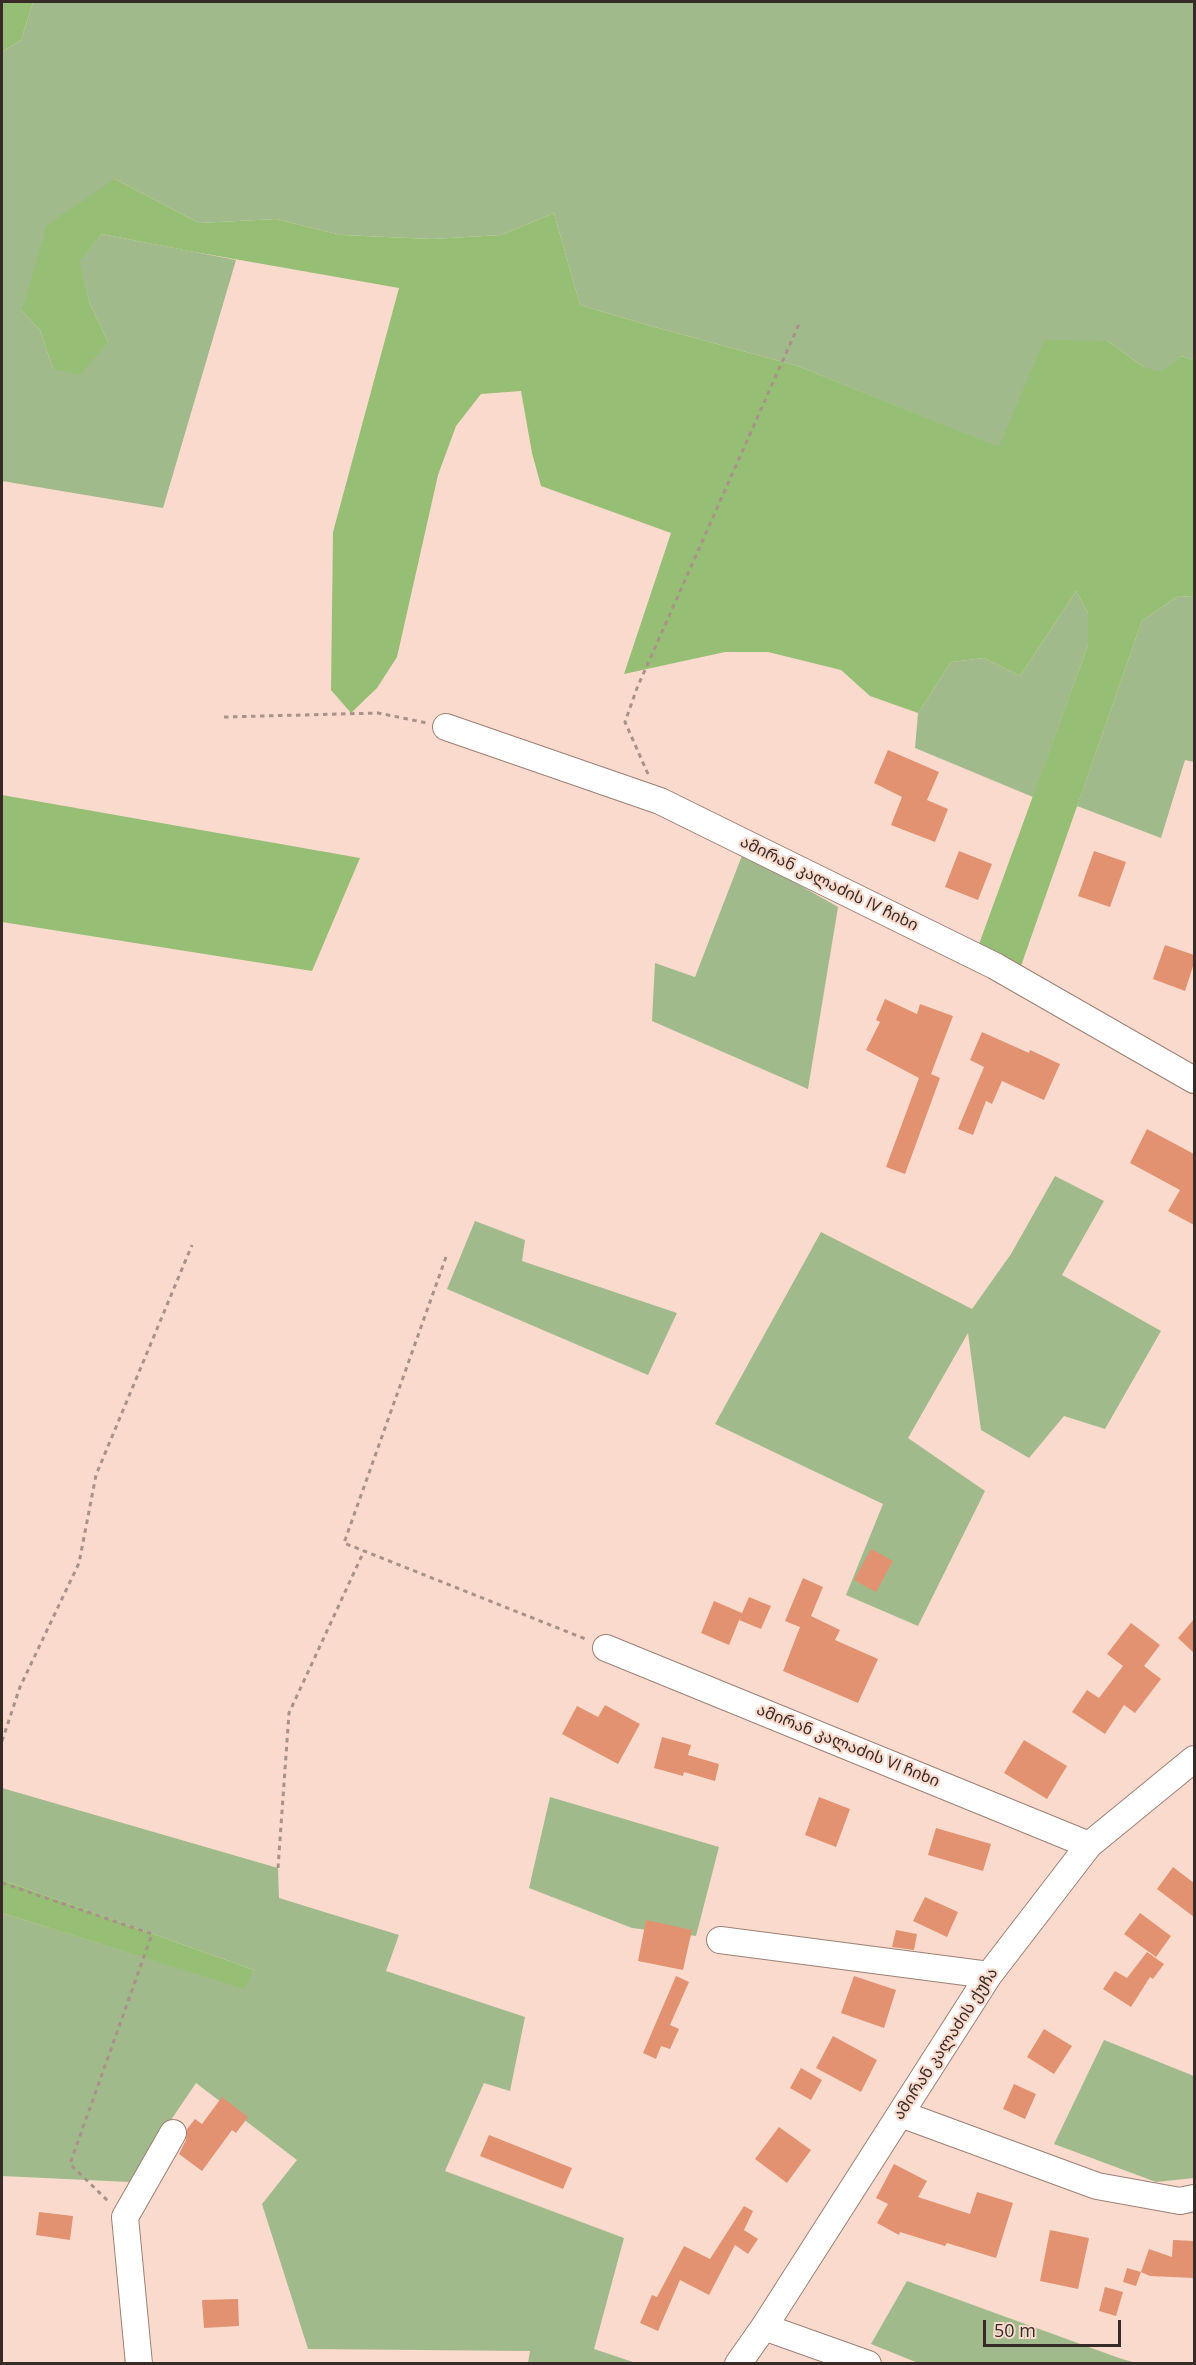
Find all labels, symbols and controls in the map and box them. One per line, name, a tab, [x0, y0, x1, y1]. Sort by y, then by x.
street label: ამირან კალაძის IV ჩიხი	[737, 833, 921, 935]
street label: ამირან კალაძის VI ჩიხი	[754, 1700, 942, 1792]
street label: ამირან კალაძის ქუჩა	[890, 1964, 1002, 2124]
scale bar	[986, 2308, 1124, 2346]
text: 50 m	[994, 2318, 1036, 2342]

